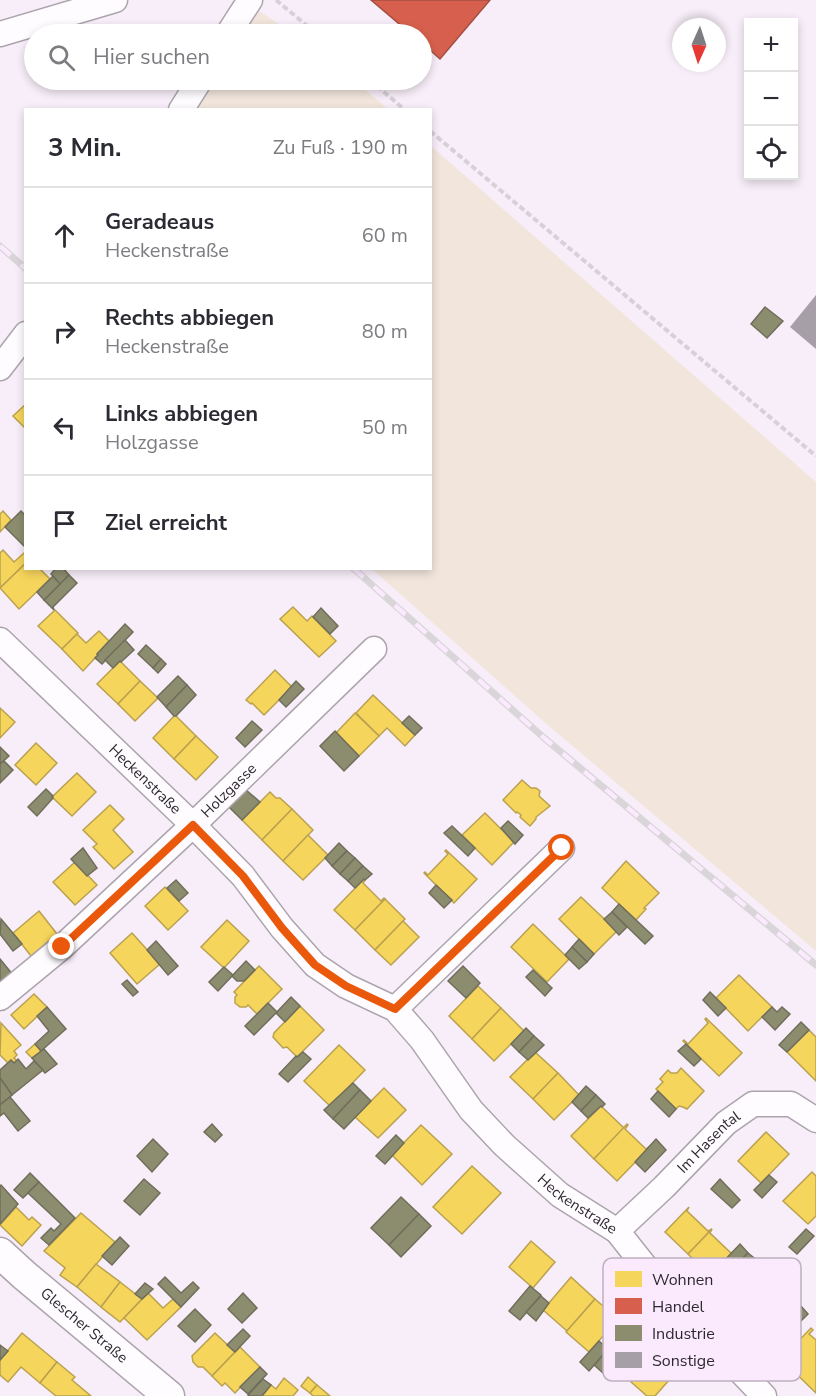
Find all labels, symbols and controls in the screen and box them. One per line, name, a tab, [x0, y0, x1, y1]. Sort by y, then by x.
north arrow	[672, 18, 726, 72]
map controls	[744, 18, 798, 180]
button: +	[744, 18, 798, 72]
search box	[24, 24, 432, 90]
icon: search	[45, 41, 78, 74]
text: Hier suchen	[93, 42, 210, 72]
button: −	[744, 72, 798, 126]
button: locate	[744, 126, 798, 180]
text: 3 Min.	[48, 130, 121, 165]
text: Zu Fuß · 190 m	[273, 134, 408, 161]
text: Geradeaus	[105, 207, 214, 237]
icon: ahead	[48, 219, 81, 252]
text: 60 m	[362, 222, 408, 249]
text: Heckenstraße	[105, 237, 229, 264]
text: Rechts abbiegen	[105, 303, 274, 333]
icon: right	[48, 315, 81, 348]
text: 80 m	[362, 318, 408, 345]
text: Heckenstraße	[105, 333, 229, 360]
text: Links abbiegen	[105, 399, 258, 429]
icon: left	[48, 411, 81, 444]
text: 50 m	[362, 414, 408, 441]
text: Holzgasse	[105, 429, 199, 456]
icon: arrive	[48, 507, 81, 540]
text: Ziel erreicht	[105, 508, 227, 538]
street label: Heckenstraße	[105, 740, 186, 819]
street label: Holzgasse	[197, 759, 261, 822]
route start	[548, 834, 574, 860]
route end	[48, 933, 74, 959]
street label: Im Hasental	[673, 1106, 745, 1177]
street label: Heckenstraße	[533, 1169, 621, 1239]
legend	[603, 1258, 801, 1381]
text: Wohnen	[652, 1269, 713, 1291]
street label: Glescher Straße	[36, 1283, 132, 1368]
text: Handel	[652, 1296, 705, 1318]
text: Industrie	[652, 1323, 715, 1345]
text: Sonstige	[652, 1350, 715, 1372]

